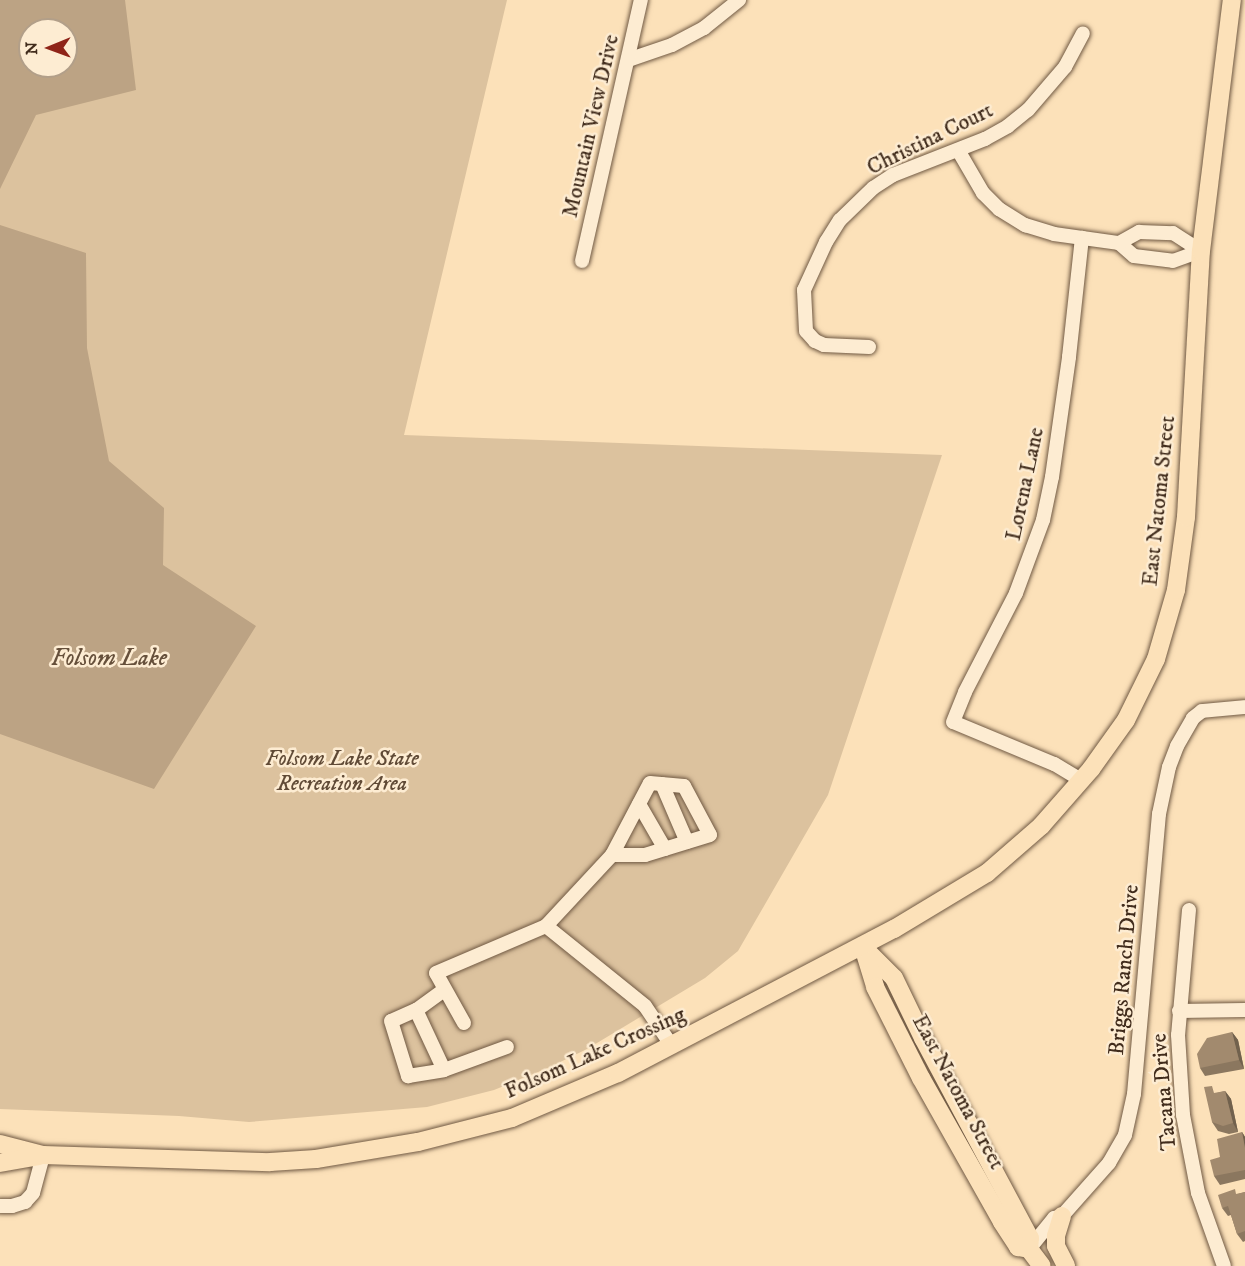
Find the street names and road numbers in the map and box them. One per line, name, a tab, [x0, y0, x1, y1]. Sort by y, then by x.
street label: Mountain View Drive	[557, 32, 625, 220]
street label: Christina Court	[863, 97, 997, 181]
street label: East Natoma Street	[1137, 414, 1181, 588]
street label: Lorena Lane	[1000, 425, 1050, 543]
street label: Briggs Ranch Drive	[1103, 884, 1145, 1056]
street label: Folsom Lake Crossing	[501, 1001, 689, 1105]
street label: East Natoma Street	[906, 1010, 1010, 1174]
street label: Tacana Drive	[1146, 1032, 1182, 1152]

